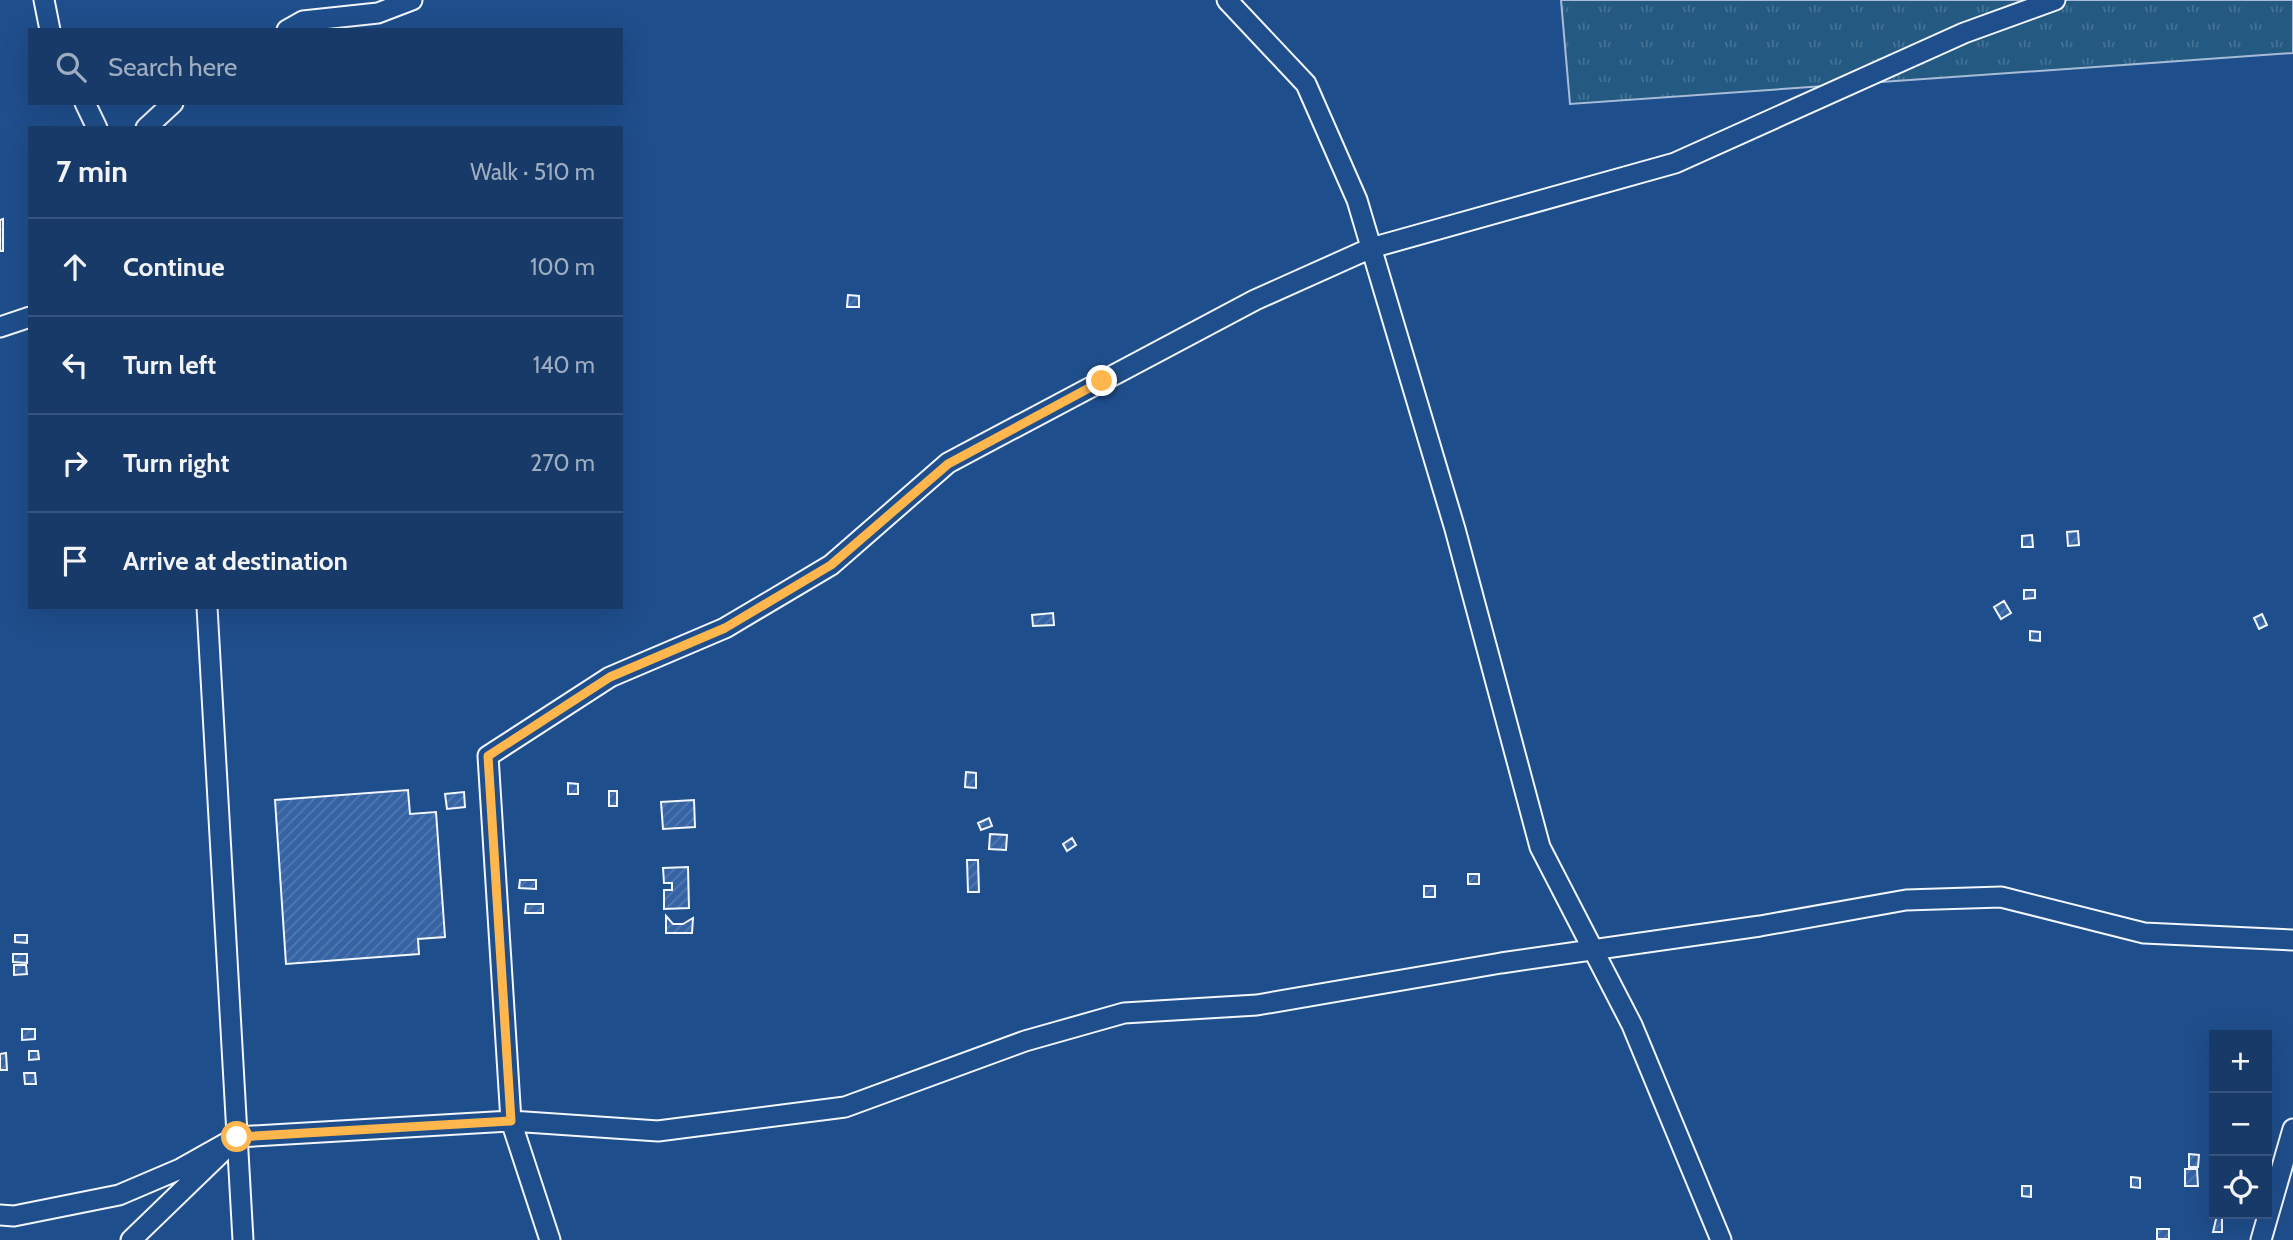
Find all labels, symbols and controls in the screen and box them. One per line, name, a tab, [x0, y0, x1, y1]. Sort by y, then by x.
search box	[28, 28, 623, 105]
icon: search	[52, 48, 90, 86]
text: Search here	[108, 51, 237, 83]
text: 7 min	[56, 153, 128, 190]
text: Walk · 510 m	[470, 158, 595, 186]
icon: ahead	[56, 248, 94, 286]
text: Continue	[123, 251, 225, 283]
text: 100 m	[530, 253, 595, 281]
icon: left	[56, 346, 94, 384]
text: Turn left	[123, 349, 216, 381]
text: 140 m	[533, 351, 595, 379]
route end	[1086, 365, 1117, 396]
icon: right	[56, 444, 94, 482]
text: Turn right	[123, 447, 229, 479]
text: 270 m	[530, 449, 595, 477]
icon: arrive	[56, 542, 94, 580]
text: Arrive at destination	[123, 545, 348, 577]
map controls	[2209, 1030, 2272, 1219]
button: +	[2209, 1030, 2272, 1093]
button: −	[2209, 1093, 2272, 1156]
route start	[221, 1121, 252, 1152]
button: locate	[2209, 1156, 2272, 1219]

